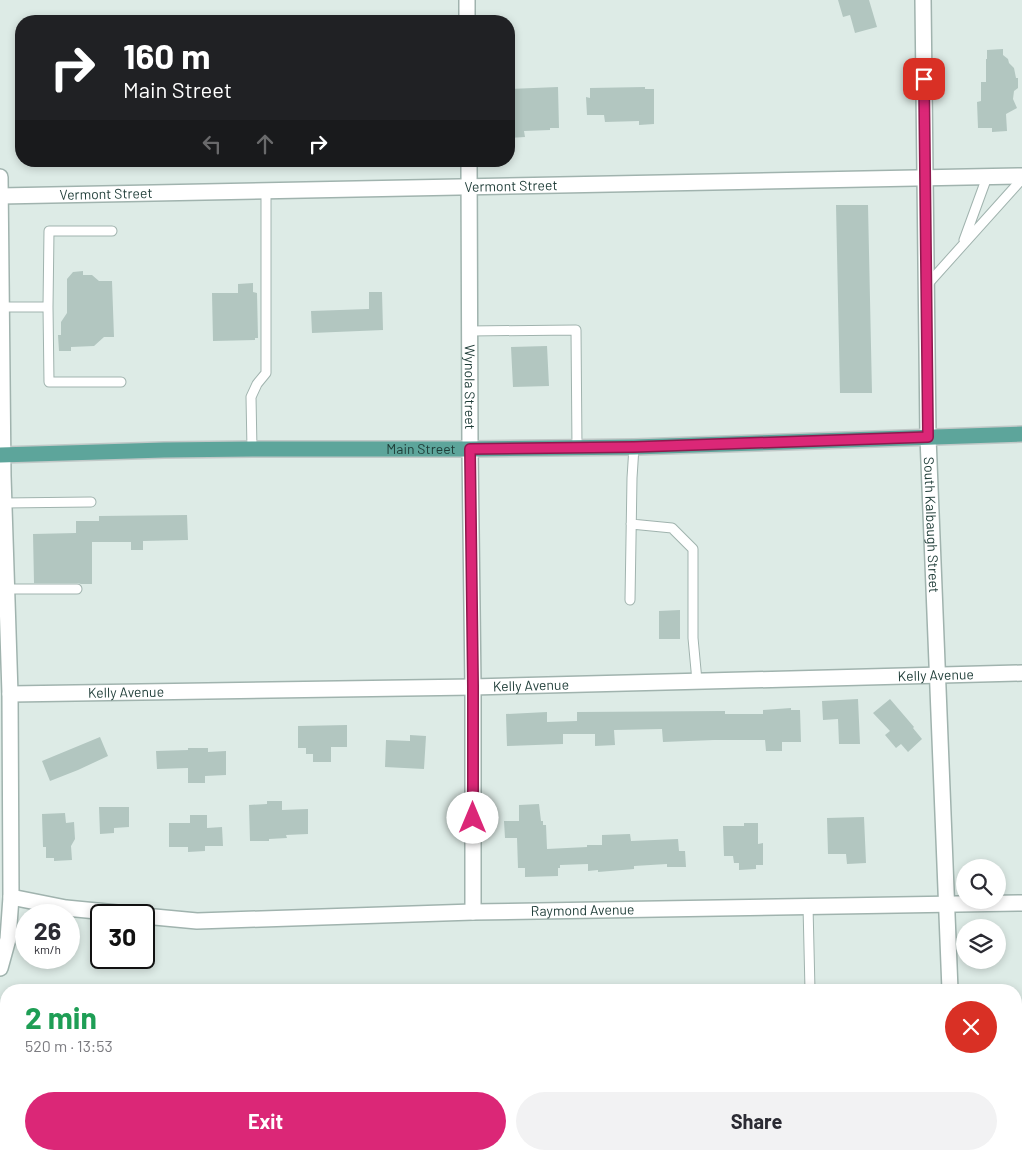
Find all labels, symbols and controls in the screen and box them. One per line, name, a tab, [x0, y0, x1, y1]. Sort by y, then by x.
text: 160 m	[123, 34, 210, 76]
icon: right	[40, 35, 105, 100]
pin	[903, 58, 945, 100]
icon: arrive	[910, 65, 938, 93]
text: Main Street	[123, 76, 232, 102]
icon: left	[198, 130, 226, 158]
icon: ahead	[251, 130, 279, 158]
icon: right	[304, 130, 332, 158]
street label: Vermont Street	[464, 176, 558, 195]
street label: Vermont Street	[59, 184, 153, 203]
street label: Wynola Street	[462, 344, 479, 430]
street label: Main Street	[386, 440, 456, 457]
street label: South Kalbaugh Street	[921, 456, 943, 593]
street label: Kelly Avenue	[898, 665, 974, 684]
street label: Kelly Avenue	[493, 676, 569, 694]
street label: Kelly Avenue	[88, 683, 164, 701]
position arrow	[446, 791, 498, 843]
map controls	[956, 859, 1006, 969]
button: search	[956, 859, 1006, 909]
street label: Raymond Avenue	[531, 900, 635, 919]
speed limit sign: 30	[90, 904, 155, 969]
text: 26	[34, 915, 61, 945]
button: layers	[956, 919, 1006, 969]
text: km/h	[34, 942, 61, 956]
text: 2 min	[25, 999, 97, 1035]
button: close	[945, 1001, 997, 1053]
text: 520 m · 13:53	[25, 1036, 113, 1055]
button: Exit	[25, 1092, 506, 1150]
button: Share	[516, 1092, 997, 1150]

